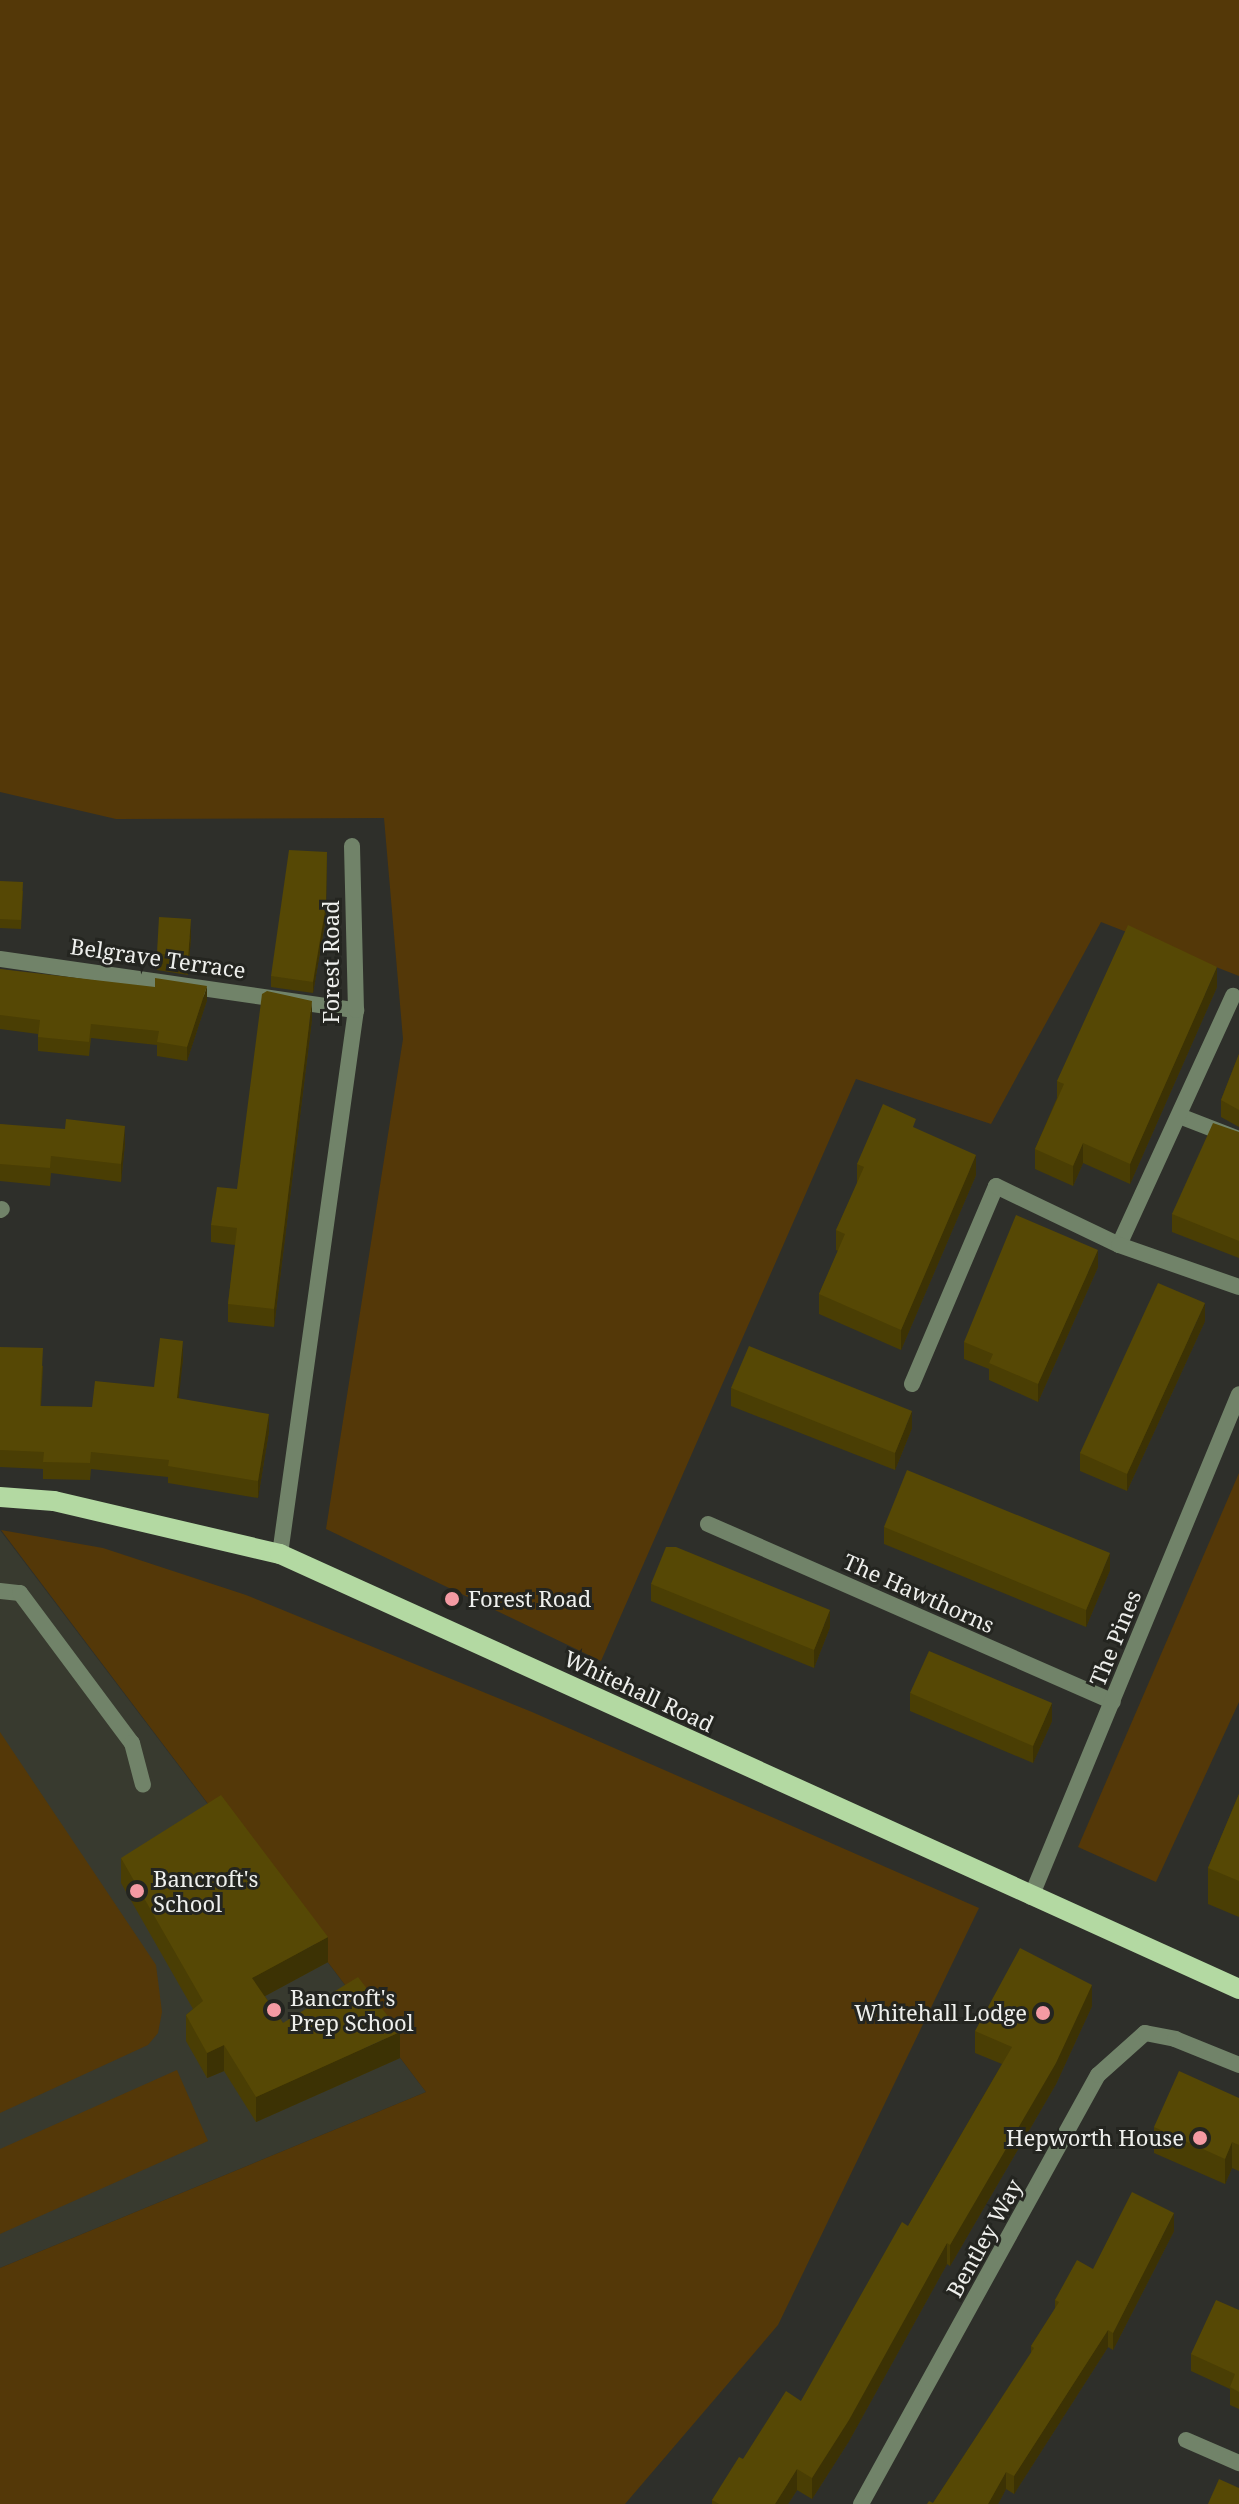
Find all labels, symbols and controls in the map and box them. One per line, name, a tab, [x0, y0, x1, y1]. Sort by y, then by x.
street label: Forest Road	[318, 900, 344, 1024]
street label: Belgrave Terrace	[69, 933, 247, 983]
street label: The Hawthorns	[839, 1548, 999, 1638]
place label: Forest Road	[468, 1586, 591, 1612]
street label: The Pines	[1084, 1586, 1146, 1690]
marker: Forest Road	[443, 1590, 461, 1608]
street label: Whitehall Road	[560, 1645, 718, 1737]
place label: Bancroft's School	[153, 1865, 258, 1916]
marker: Bancroft's School	[128, 1882, 146, 1900]
place label: Bancroft's Prep School	[290, 1984, 414, 2036]
place label: Whitehall Lodge	[854, 2000, 1027, 2026]
marker: Bancroft's Prep School	[265, 2001, 283, 2019]
marker: Whitehall Lodge	[1034, 2004, 1052, 2022]
place label: Hepworth House	[1006, 2125, 1184, 2151]
marker: Hepworth House	[1191, 2129, 1209, 2147]
street label: Bentley Way	[941, 2174, 1027, 2302]

